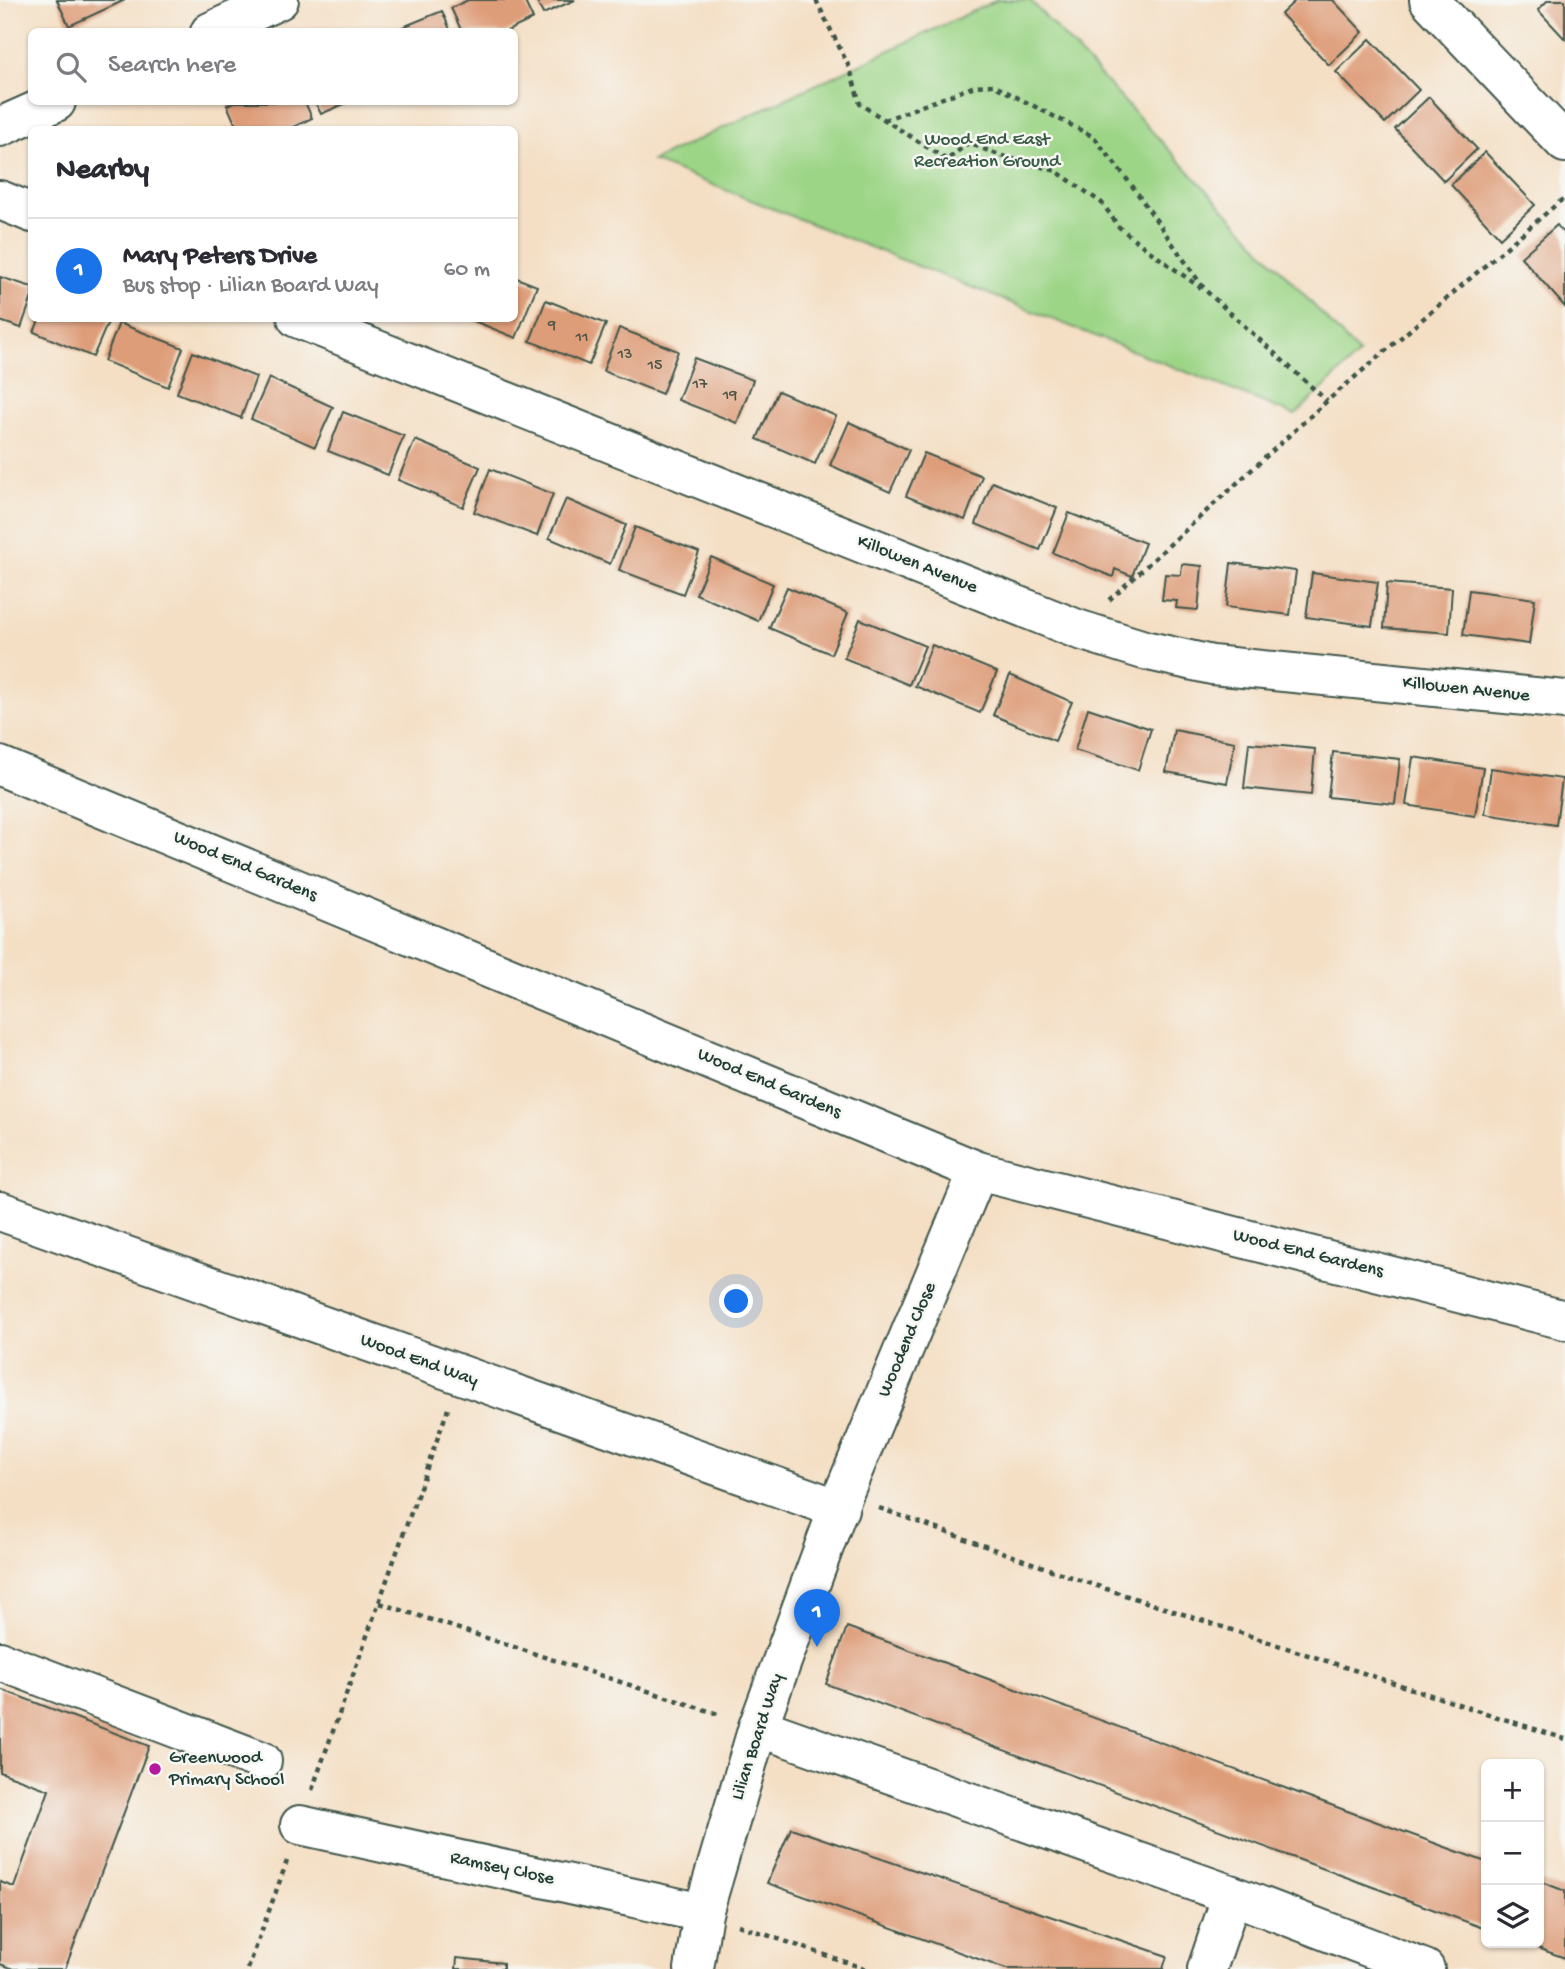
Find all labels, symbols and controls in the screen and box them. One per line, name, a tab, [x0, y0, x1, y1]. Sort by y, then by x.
search box	[28, 28, 518, 105]
icon: search	[52, 48, 90, 86]
text: Search here	[108, 51, 236, 82]
park label: Wood End East Recreation Ground	[914, 129, 1062, 174]
text: Nearby	[56, 154, 149, 189]
text: Mary Peters Drive	[123, 242, 317, 273]
text: 1	[74, 257, 84, 284]
text: 60 m	[444, 257, 490, 284]
text: Bus stop · Lilian Board Way	[123, 273, 378, 300]
house number: 9	[547, 317, 556, 336]
house number: 11	[575, 329, 588, 348]
house number: 13	[617, 346, 632, 365]
house number: 15	[647, 357, 662, 376]
house number: 17	[692, 376, 708, 395]
house number: 19	[722, 387, 737, 406]
street label: Killowen Avenue	[853, 530, 981, 600]
street label: Killowen Avenue	[1401, 672, 1531, 708]
street label: Wood End Gardens	[170, 826, 321, 908]
street label: Wood End Gardens	[694, 1043, 845, 1125]
street label: Wood End Gardens	[1230, 1224, 1387, 1284]
street label: Woodend Close	[873, 1279, 943, 1401]
your location	[719, 1284, 753, 1318]
street label: Wood End Way	[357, 1329, 482, 1393]
pin: 1	[794, 1589, 840, 1647]
street label: Lilian Board Way	[727, 1670, 790, 1803]
place label: Greenwood Primary School	[168, 1747, 284, 1792]
map controls	[1481, 1759, 1544, 1948]
button: +	[1481, 1759, 1544, 1822]
marker: Greenwood Primary School	[147, 1761, 163, 1777]
button: −	[1481, 1822, 1544, 1885]
street label: Ramsey Close	[448, 1847, 556, 1891]
button: layers	[1481, 1885, 1544, 1948]

